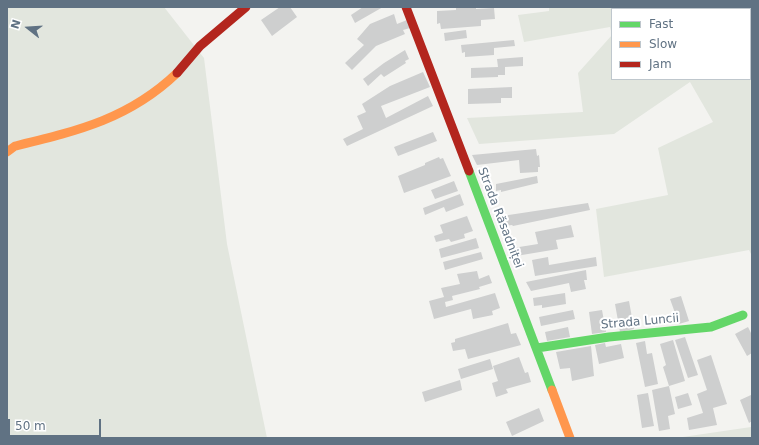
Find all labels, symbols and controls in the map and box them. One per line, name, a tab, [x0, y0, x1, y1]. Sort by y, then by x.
north arrow	[8, 8, 48, 48]
legend	[611, 8, 751, 80]
text: Fast	[649, 17, 673, 31]
text: N	[8, 18, 24, 31]
text: Slow	[649, 37, 677, 51]
text: Jam	[649, 57, 672, 71]
street label: Strada Răsadniței	[474, 166, 526, 270]
street label: Strada Luncii	[600, 311, 680, 333]
scale bar	[10, 411, 103, 437]
text: 50 m	[15, 419, 46, 433]

